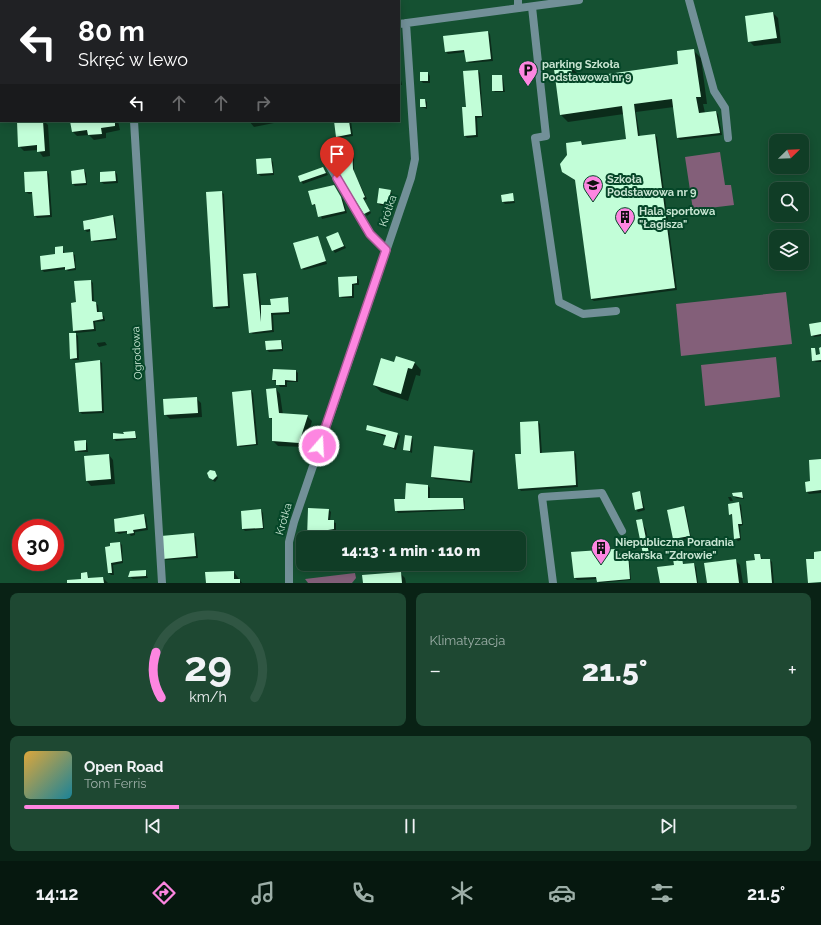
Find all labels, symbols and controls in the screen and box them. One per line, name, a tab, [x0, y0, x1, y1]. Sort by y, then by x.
text: 80 m	[78, 15, 145, 48]
icon: left	[12, 16, 64, 68]
text: Skręć w lewo	[78, 49, 188, 70]
place label: parking Szkoła Podstawowa nr 9	[542, 58, 632, 84]
parking icon: parking Szkoła Podstawowa nr 9	[517, 59, 539, 87]
icon: left	[126, 92, 148, 114]
icon: ahead	[168, 92, 190, 114]
icon: ahead	[210, 92, 232, 114]
icon: right	[252, 92, 274, 114]
north arrow	[769, 134, 809, 174]
map controls	[769, 134, 809, 270]
pin	[320, 137, 354, 178]
icon: arrive	[326, 143, 348, 165]
place label: Szkoła Podstawowa nr 9	[607, 173, 697, 199]
school or university icon: Szkoła Podstawowa nr 9	[582, 174, 604, 202]
button: search	[769, 182, 809, 222]
street label: Krótka	[377, 193, 399, 229]
place label: Hala sportowa "Łagisza"	[639, 205, 715, 231]
building icon: Hala sportowa "Łagisza"	[614, 206, 636, 234]
button: layers	[769, 230, 809, 270]
street label: Ogrodowa	[129, 326, 145, 380]
position arrow	[298, 425, 340, 467]
street label: Krótka	[273, 501, 295, 537]
speed limit sign: 30	[12, 519, 64, 571]
place label: Niepubliczna Poradnia Lekarska "Zdrowie"	[615, 536, 734, 562]
building icon: Niepubliczna Poradnia Lekarska "Zdrowie"	[590, 537, 612, 565]
text: 14:13 · 1 min · 110 m	[342, 542, 480, 560]
text: Klimatyzacja	[430, 633, 505, 648]
text: 29	[184, 641, 232, 690]
text: 21.5°	[582, 653, 647, 688]
text: −	[430, 657, 441, 683]
text: +	[788, 657, 797, 683]
text: km/h	[189, 688, 227, 704]
text: Open Road	[84, 758, 164, 776]
text: Tom Ferris	[84, 776, 147, 791]
icon: previous	[142, 815, 164, 837]
icon: pause	[399, 815, 421, 837]
icon: next	[657, 815, 679, 837]
icon: directions	[150, 879, 178, 907]
icon: music	[249, 879, 277, 907]
icon: phone	[349, 879, 377, 907]
icon: climate	[448, 879, 476, 907]
icon: car	[548, 879, 576, 907]
icon: filters	[648, 879, 676, 907]
text: 14:12	[36, 883, 78, 904]
text: 21.5°	[747, 883, 785, 904]

